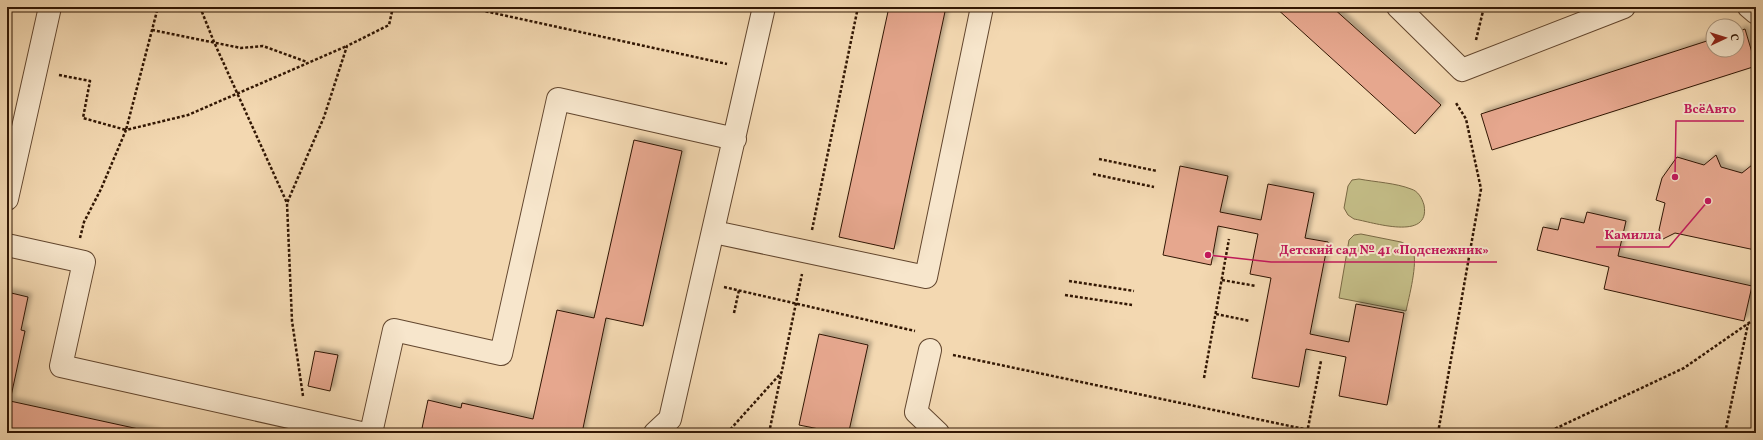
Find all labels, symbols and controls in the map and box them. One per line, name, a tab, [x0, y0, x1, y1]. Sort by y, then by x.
north arrow	[1705, 18, 1745, 58]
text: С	[1726, 33, 1741, 41]
callout: ВсёАвто	[1676, 96, 1744, 121]
text: ВсёАвто	[1684, 101, 1736, 119]
callout: Камилла	[1596, 222, 1669, 247]
text: Камилла	[1604, 227, 1662, 245]
callout: Детский сад № 41 «Подснежник»	[1271, 237, 1497, 262]
text: Детский сад № 41 «Подснежник»	[1279, 242, 1489, 260]

